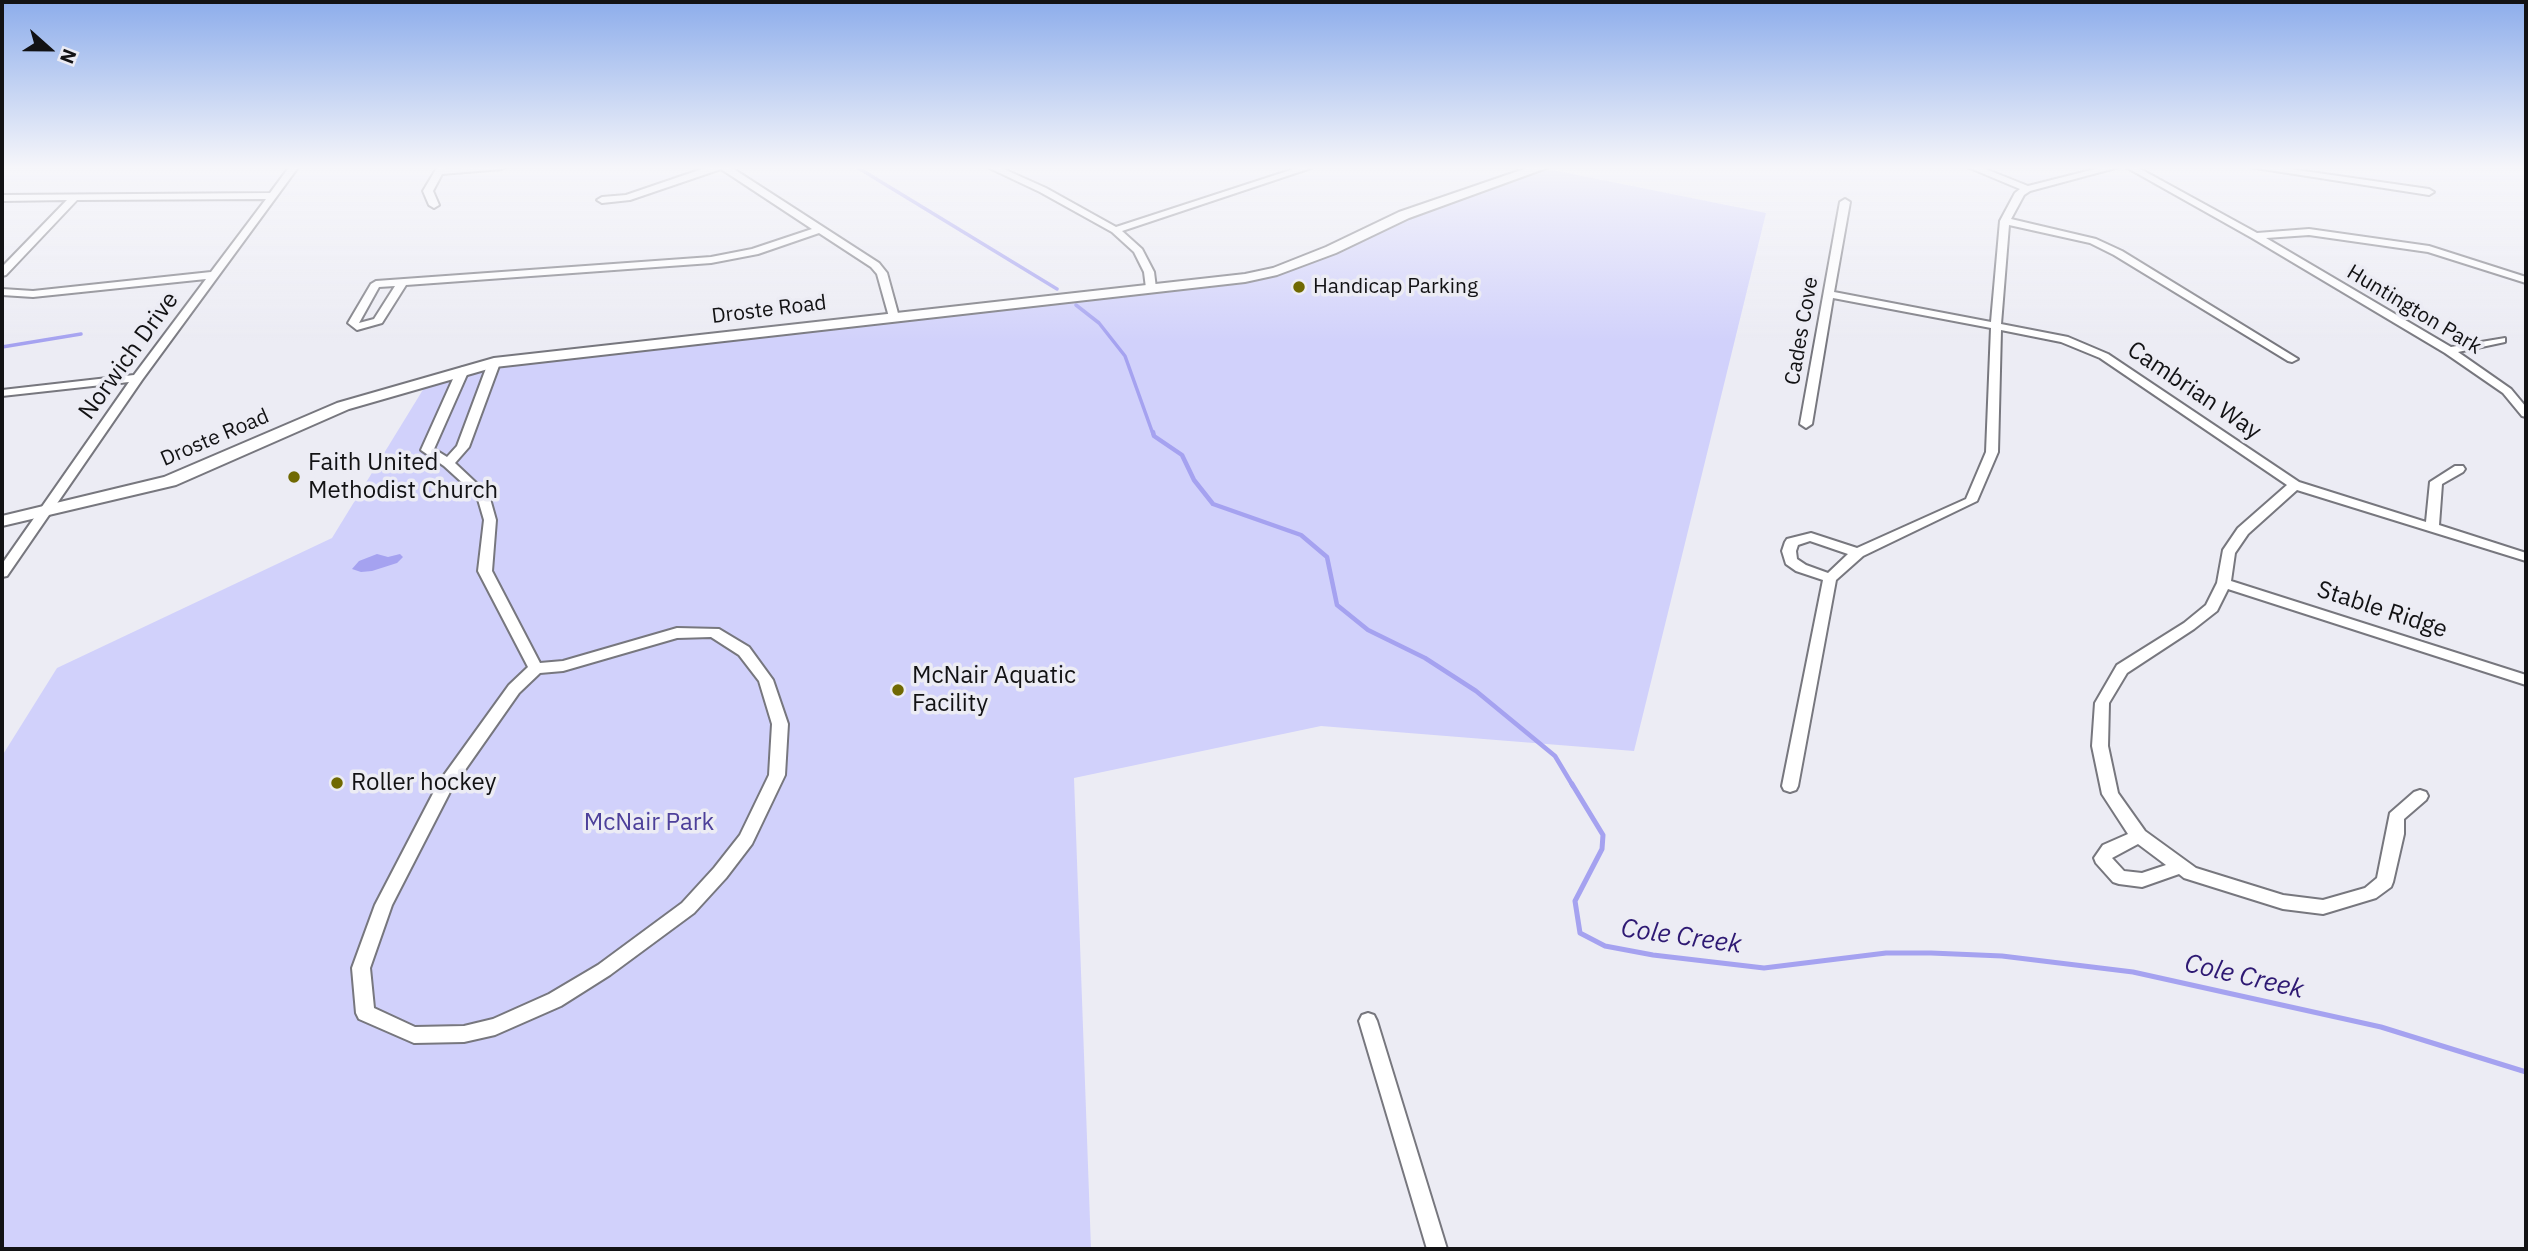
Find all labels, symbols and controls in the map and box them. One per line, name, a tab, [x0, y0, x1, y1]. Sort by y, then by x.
north arrow	[14, 14, 84, 84]
text: N	[55, 46, 82, 67]
street label: Huntington Park	[2342, 260, 2486, 360]
place label: Handicap Parking	[1313, 274, 1478, 300]
street label: Cades Cove	[1780, 275, 1824, 387]
marker: Handicap Parking	[1291, 279, 1307, 295]
street label: Norwich Drive	[73, 287, 185, 425]
street label: Droste Road	[710, 290, 828, 330]
street label: Cambrian Way	[2122, 336, 2266, 446]
street label: Droste Road	[157, 404, 273, 472]
place label: Faith United Methodist Church	[308, 449, 498, 505]
marker: Faith United Methodist Church	[286, 469, 302, 485]
street label: Stable Ridge	[2313, 575, 2451, 645]
place label: McNair Aquatic Facility	[912, 662, 1076, 718]
marker: McNair Aquatic Facility	[890, 682, 906, 698]
place label: Roller hockey	[351, 769, 496, 797]
marker: Roller hockey	[329, 775, 345, 791]
park label: McNair Park	[584, 809, 714, 837]
water label: Cole Creek	[1619, 913, 1743, 961]
water label: Cole Creek	[2181, 948, 2307, 1006]

